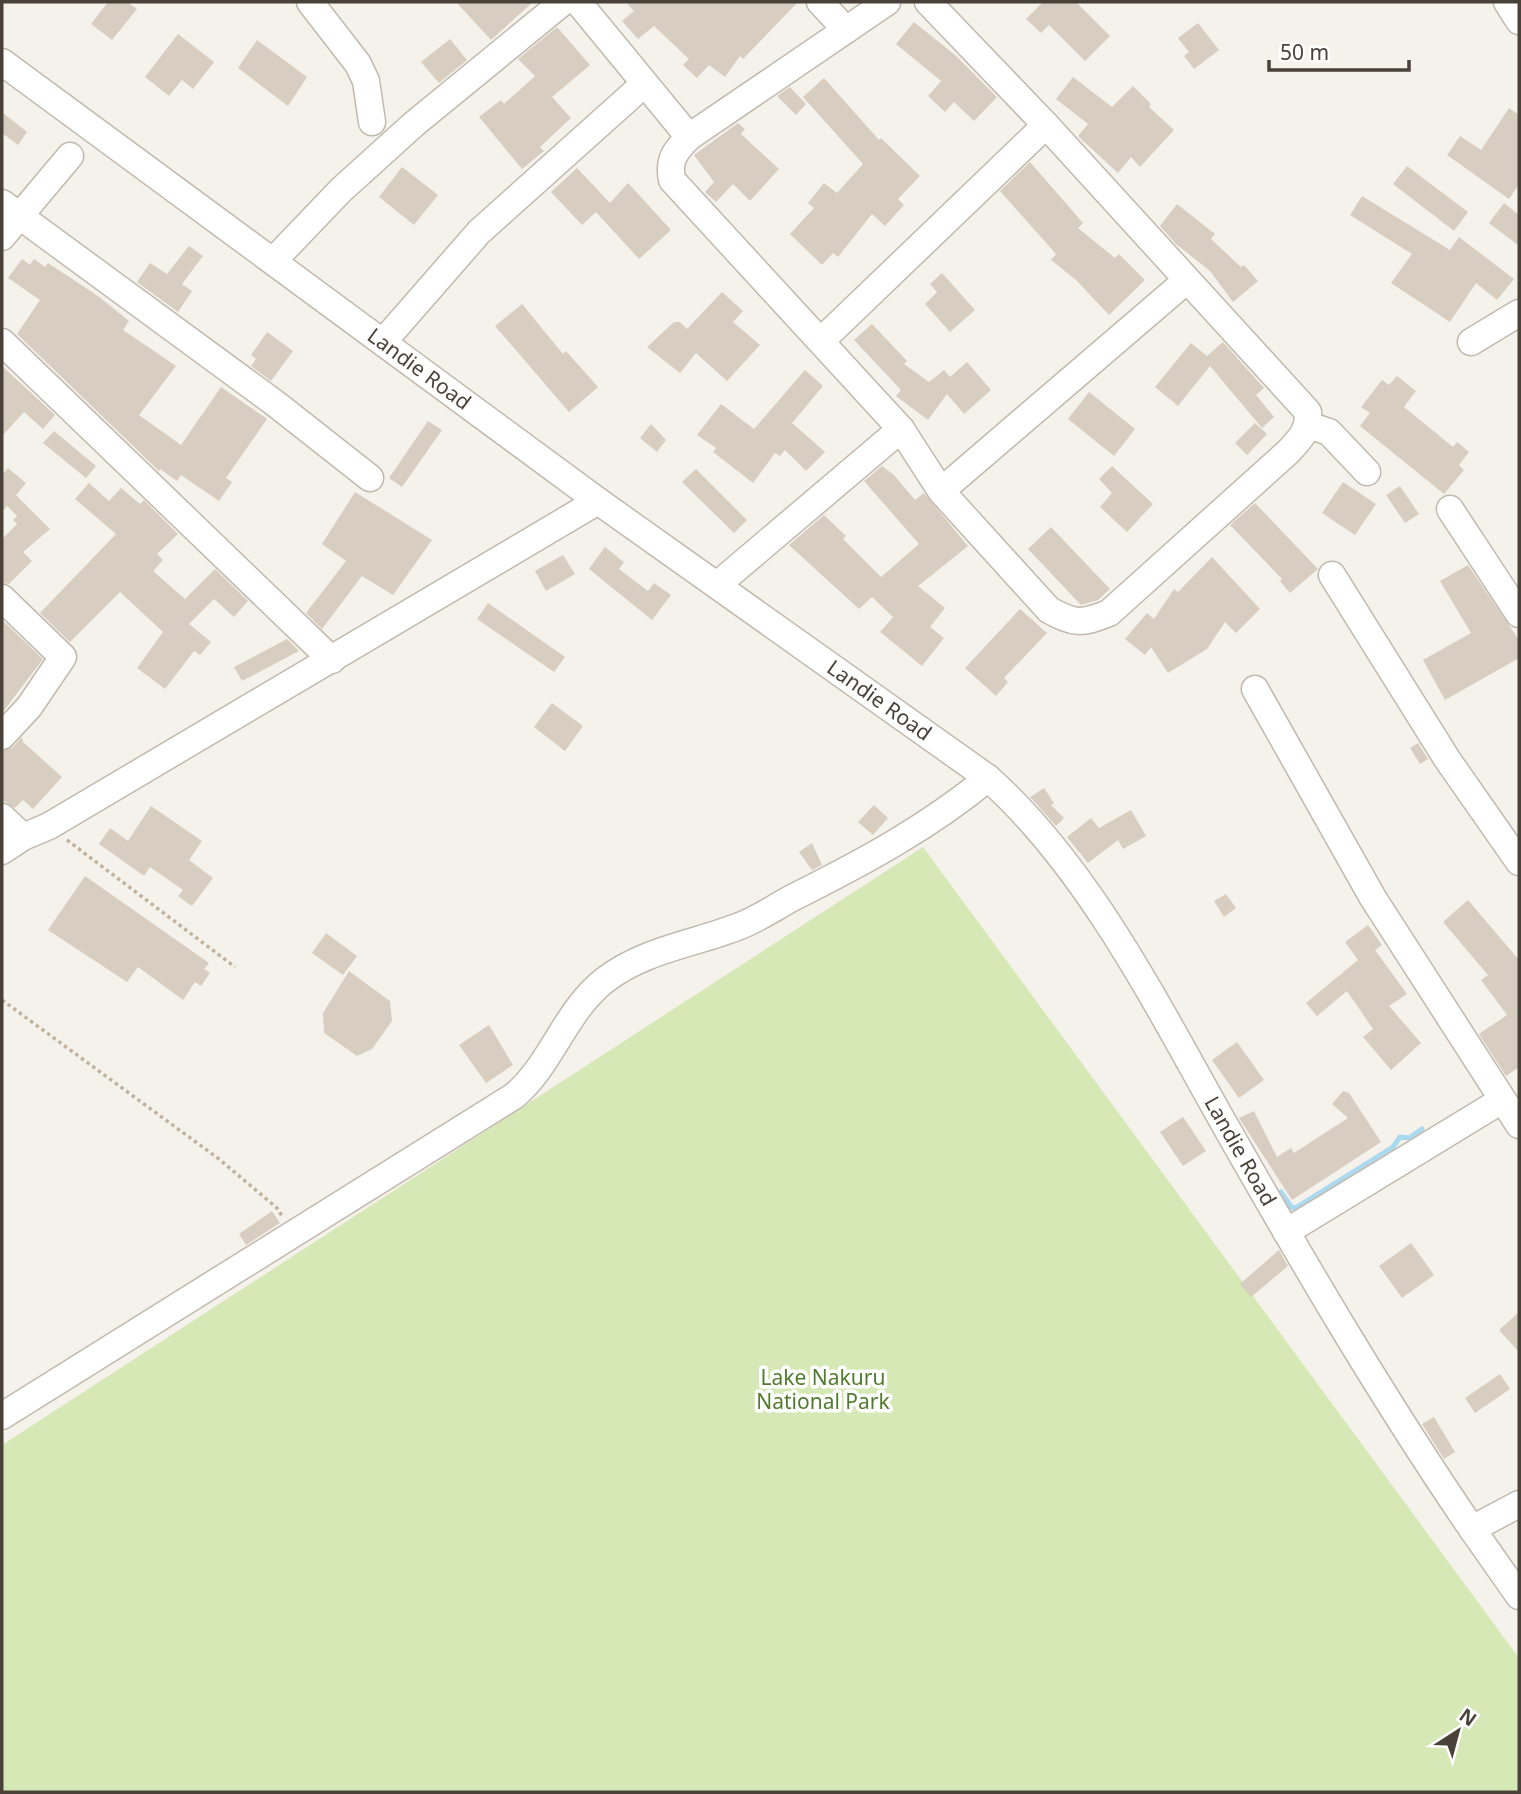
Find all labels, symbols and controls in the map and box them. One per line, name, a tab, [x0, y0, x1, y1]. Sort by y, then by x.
scale bar	[1269, 28, 1409, 72]
text: 50 m	[1280, 38, 1329, 66]
street label: Landie Road	[362, 321, 477, 416]
street label: Landie Road	[822, 653, 937, 747]
street label: Landie Road	[1199, 1091, 1283, 1211]
park label: Lake Nakuru National Park	[756, 1363, 891, 1415]
north arrow	[1423, 1696, 1493, 1766]
text: N	[1454, 1702, 1482, 1732]

